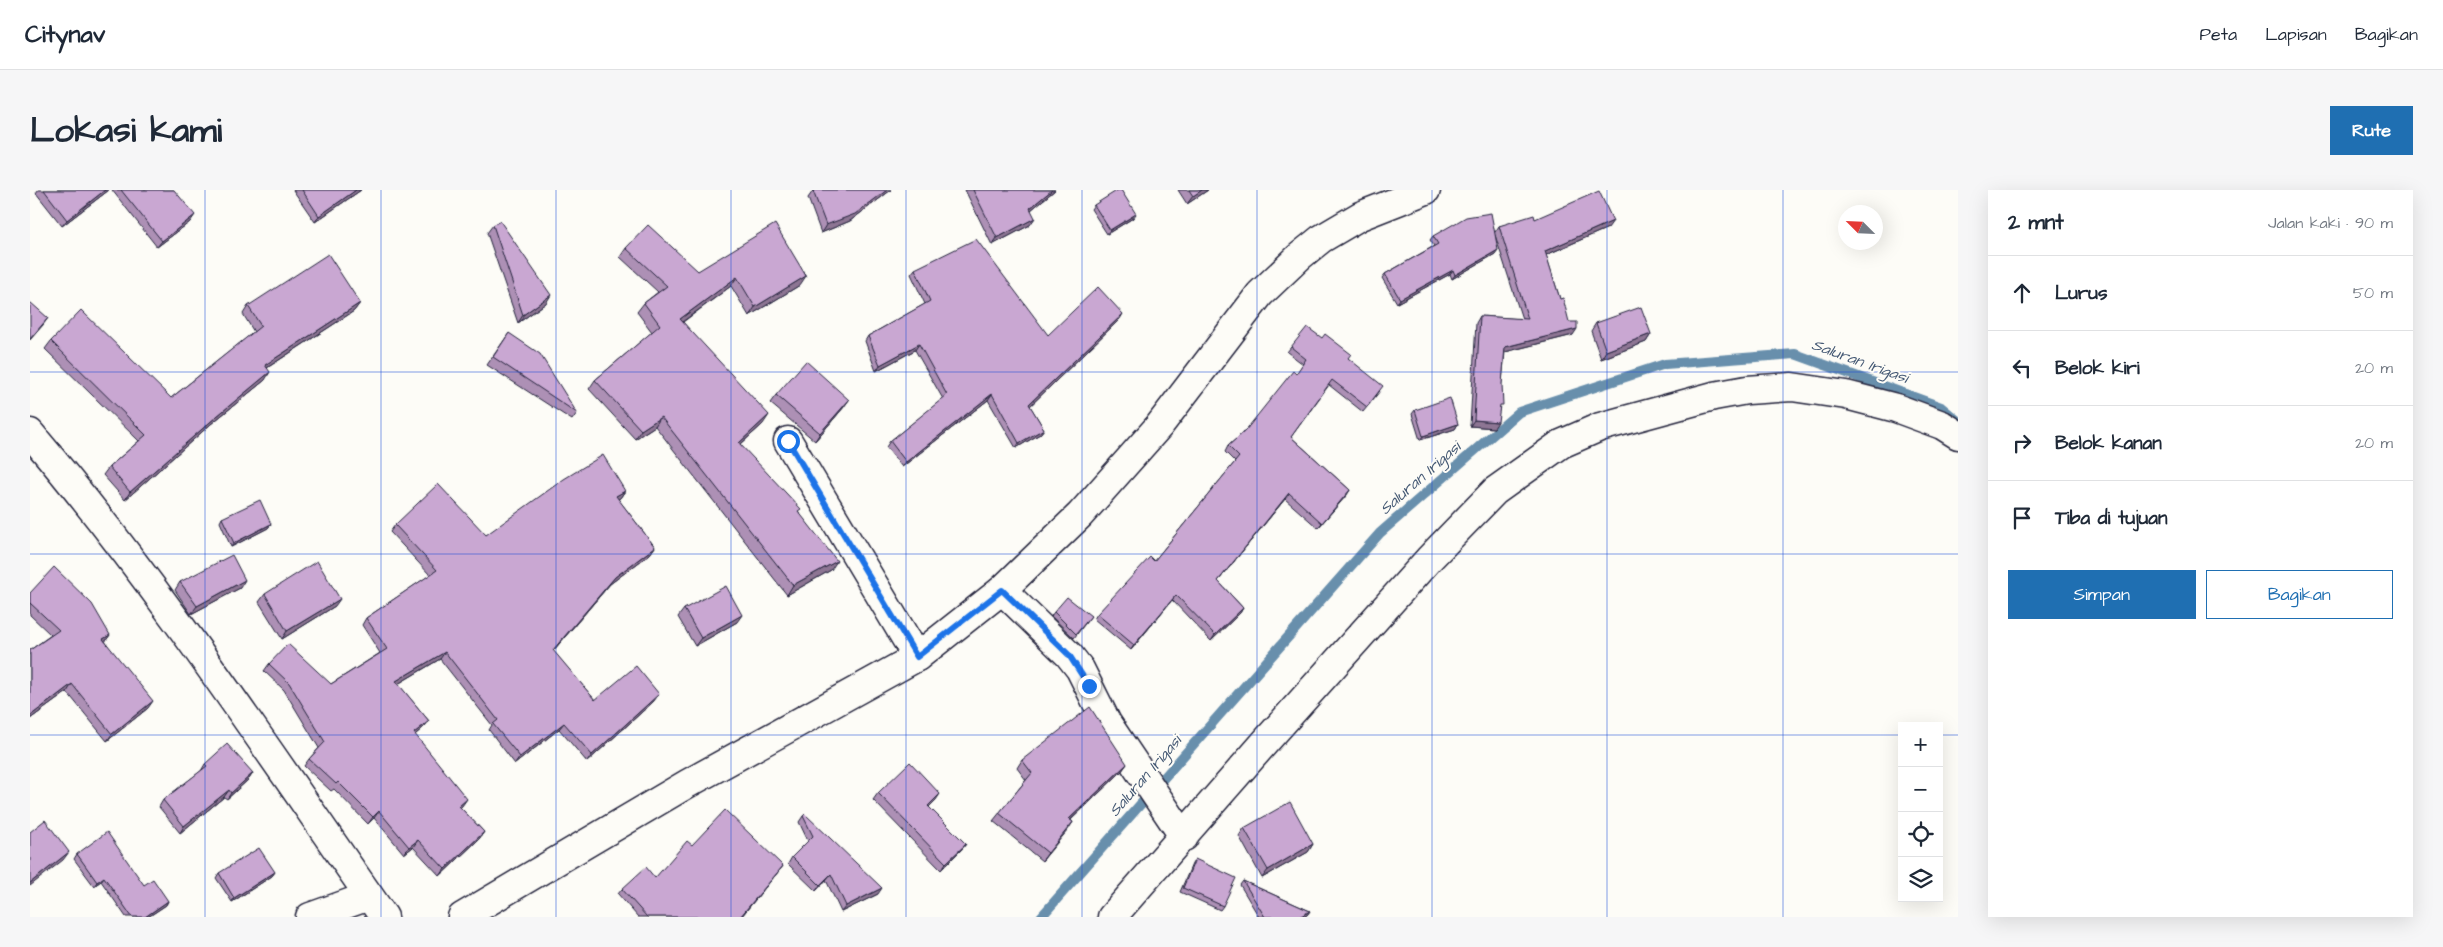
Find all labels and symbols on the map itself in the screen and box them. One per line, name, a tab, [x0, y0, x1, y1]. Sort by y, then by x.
north arrow	[1838, 205, 1883, 250]
water label: Saluran Irigasi	[1808, 333, 1914, 390]
route start	[777, 430, 800, 453]
water label: Saluran Irigasi	[1375, 435, 1468, 520]
route end	[1078, 675, 1101, 698]
water label: Saluran Irigasi	[1104, 729, 1189, 822]

